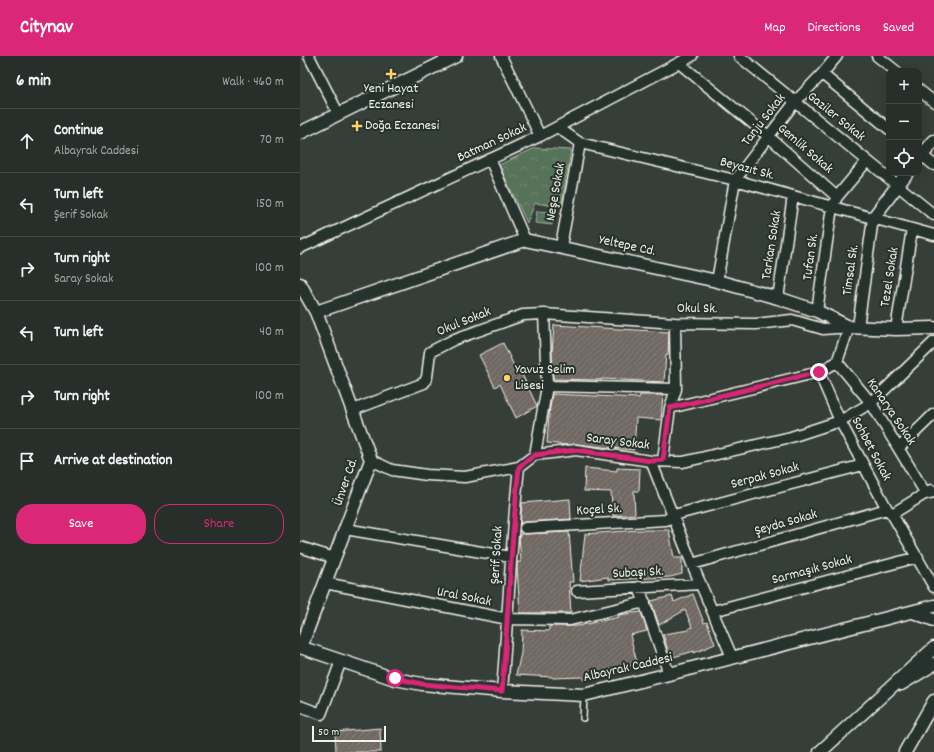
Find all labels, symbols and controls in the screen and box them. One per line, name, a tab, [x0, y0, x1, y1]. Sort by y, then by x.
text: Citynav	[20, 15, 73, 42]
text: Map	[764, 18, 786, 38]
text: Directions	[808, 18, 861, 38]
text: Saved	[883, 18, 914, 38]
map controls	[886, 68, 922, 176]
button: +	[886, 68, 922, 104]
marker: Yeni Hayat Eczanesi	[386, 69, 396, 79]
text: 6 min	[16, 70, 51, 94]
text: Walk · 460 m	[222, 73, 284, 92]
place label: Yeni Hayat Eczanesi	[364, 79, 418, 115]
street label: Gaziler Sokak	[803, 87, 870, 147]
street label: Tanju Sokak	[737, 89, 791, 151]
button: −	[886, 104, 922, 140]
place label: Doğa Eczanesi	[365, 116, 440, 136]
street label: Batman Sokak	[454, 118, 530, 168]
street label: Gemlik Sokak	[773, 119, 837, 179]
text: Continue	[54, 120, 103, 142]
marker: Doğa Eczanesi	[352, 121, 362, 131]
icon: ahead	[16, 130, 38, 152]
text: 70 m	[260, 131, 284, 150]
button: locate	[886, 140, 922, 176]
text: Albayrak Caddesi	[54, 142, 139, 161]
street label: Beyazıt Sk.	[718, 152, 776, 186]
street label: Neşe Sokak	[541, 161, 571, 223]
text: Turn left	[54, 184, 103, 206]
icon: left	[16, 194, 38, 216]
text: 150 m	[256, 195, 284, 214]
text: Şerif Sokak	[54, 206, 108, 225]
street label: Tarkan Sokak	[757, 209, 787, 281]
street label: Yeltepe Cd.	[597, 230, 657, 262]
street label: Tufan Sk.	[798, 232, 824, 282]
street label: Timsal Sk.	[838, 243, 864, 297]
street label: Tezel Sokak	[875, 245, 905, 308]
text: Turn right	[54, 248, 110, 270]
icon: right	[16, 258, 38, 280]
text: 100 m	[255, 259, 284, 278]
text: Saray Sokak	[54, 270, 113, 289]
street label: Okul Sk.	[677, 299, 717, 319]
street label: Okul Sokak	[434, 302, 494, 342]
icon: left	[16, 322, 38, 344]
text: Turn left	[54, 322, 103, 344]
text: 40 m	[260, 323, 284, 342]
place label: Yavuz Selim Lisesi	[515, 360, 575, 396]
route end	[810, 363, 828, 381]
marker: Yavuz Selim Lisesi	[502, 373, 512, 383]
street label: Kanarya Sokak	[861, 374, 921, 450]
icon: right	[16, 386, 38, 408]
text: Turn right	[54, 386, 110, 408]
text: 100 m	[255, 387, 284, 406]
street label: Sohbet Sokak	[846, 413, 896, 485]
street label: Saray Sokak	[585, 428, 651, 456]
icon: arrive	[16, 450, 38, 472]
text: Arrive at destination	[54, 450, 172, 472]
street label: Ünver Cd.	[329, 456, 363, 508]
street label: Serpak Sokak	[729, 457, 802, 495]
street label: Koçel Sk.	[576, 499, 622, 521]
button: Save	[16, 504, 146, 544]
button: Share	[154, 504, 284, 544]
street label: Şeyda Sokak	[752, 504, 820, 541]
street label: Şerif Sokak	[485, 525, 509, 585]
street label: Sarmaşık Sokak	[770, 550, 855, 590]
street label: Subaşı Sk.	[612, 562, 664, 584]
street label: Ural Sokak	[435, 582, 493, 612]
street label: Albayrak Caddesi	[581, 648, 675, 688]
route start	[386, 669, 404, 687]
scale bar	[312, 724, 386, 743]
text: 50 m	[318, 725, 339, 741]

